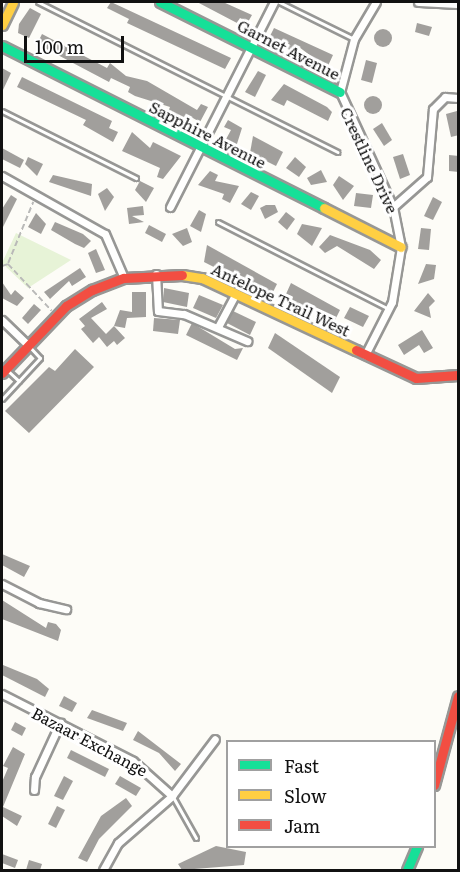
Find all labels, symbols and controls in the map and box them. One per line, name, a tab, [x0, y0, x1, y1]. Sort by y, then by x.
street label: Garnet Avenue	[235, 15, 343, 83]
scale bar	[27, 24, 128, 62]
text: 100 m	[35, 33, 84, 60]
street label: Sapphire Avenue	[147, 96, 269, 172]
street label: Crestline Drive	[337, 104, 403, 216]
street label: Antelope Trail West	[209, 258, 353, 340]
street label: Bazaar Exchange	[29, 702, 151, 780]
legend	[226, 740, 436, 848]
text: Fast	[284, 752, 319, 779]
text: Slow	[284, 782, 326, 809]
text: Jam	[284, 812, 320, 839]

